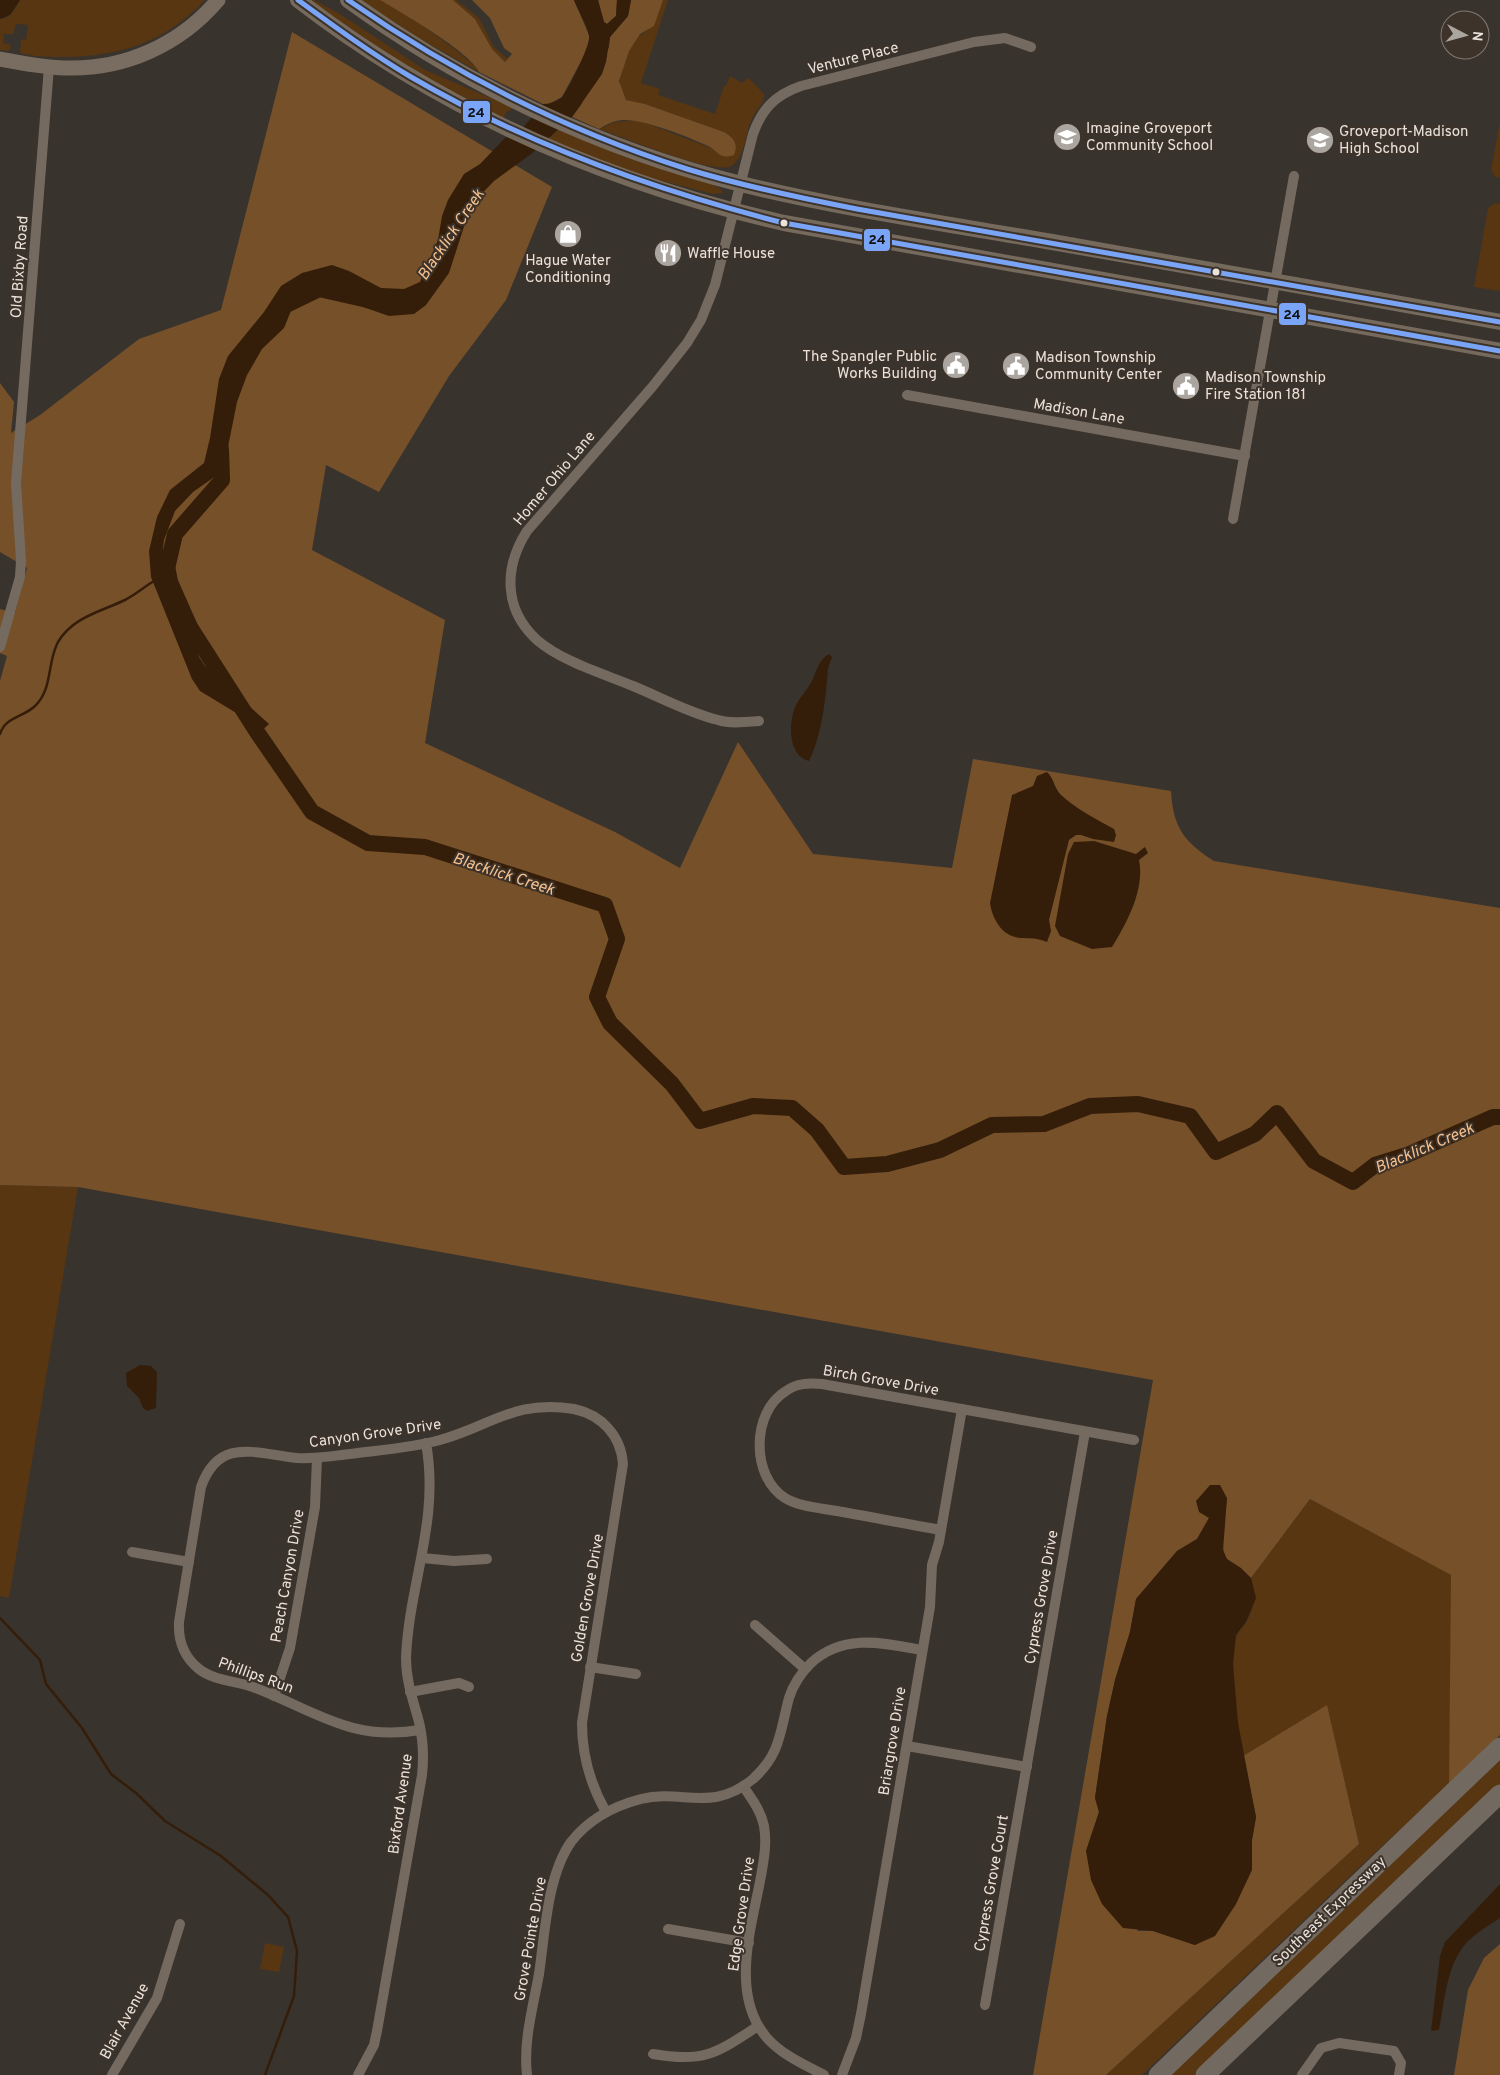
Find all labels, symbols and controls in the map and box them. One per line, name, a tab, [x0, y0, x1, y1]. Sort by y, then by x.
north arrow	[1440, 10, 1490, 60]
text: N	[1467, 30, 1485, 42]
street label: Venture Place	[806, 39, 901, 80]
line badge: 24	[462, 100, 491, 124]
text: 24	[467, 105, 485, 122]
place label: Imagine Groveport Community School	[1086, 120, 1213, 156]
school or university icon: Imagine Groveport Community School	[1052, 122, 1082, 152]
place label: Groveport-Madison High School	[1339, 123, 1468, 159]
school or university icon: Groveport-Madison High School	[1305, 125, 1335, 155]
water label: Blacklick Creek	[414, 185, 490, 285]
street label: Old Bixby Road	[7, 215, 34, 319]
unlabelled marker	[779, 218, 789, 228]
shop icon: Hague Water Conditioning	[553, 219, 583, 249]
line badge: 24	[863, 228, 891, 252]
text: 24	[868, 232, 886, 249]
restaurant icon: Waffle House	[653, 238, 683, 268]
place label: Waffle House	[687, 245, 775, 264]
place label: Hague Water Conditioning	[525, 252, 611, 288]
unlabelled marker	[1211, 267, 1221, 277]
line badge: 24	[1278, 302, 1307, 326]
text: 24	[1283, 307, 1301, 324]
place label: The Spangler Public Works Building	[802, 348, 937, 384]
place label: Madison Township Community Center	[1035, 349, 1162, 385]
public building icon: The Spangler Public Works Building	[941, 350, 971, 380]
public building icon: Madison Township Community Center	[1001, 351, 1031, 381]
place label: Madison Township Fire Station 181	[1205, 369, 1326, 405]
public building icon: Madison Township Fire Station 181	[1171, 371, 1201, 401]
street label: Madison Lane	[1032, 395, 1126, 430]
street label: Homer Ohio Lane	[510, 428, 600, 530]
water label: Blacklick Creek	[450, 849, 558, 901]
water label: Blacklick Creek	[1372, 1119, 1478, 1179]
street label: Birch Grove Drive	[821, 1362, 940, 1401]
street label: Canyon Grove Drive	[308, 1416, 442, 1453]
street label: Peach Canyon Drive	[267, 1508, 310, 1644]
street label: Cypress Grove Drive	[1021, 1529, 1064, 1666]
street label: Golden Grove Drive	[568, 1533, 609, 1664]
street label: Phillips Run	[215, 1654, 296, 1699]
street label: Briargrove Drive	[875, 1685, 911, 1797]
street label: Bixford Avenue	[385, 1753, 418, 1856]
street label: Cypress Grove Court	[971, 1813, 1014, 1953]
street label: Southeast Expressway	[1269, 1853, 1391, 1971]
street label: Edge Grove Drive	[725, 1856, 760, 1973]
street label: Grove Pointe Drive	[511, 1876, 552, 2003]
street label: Blair Avenue	[97, 1980, 154, 2063]

